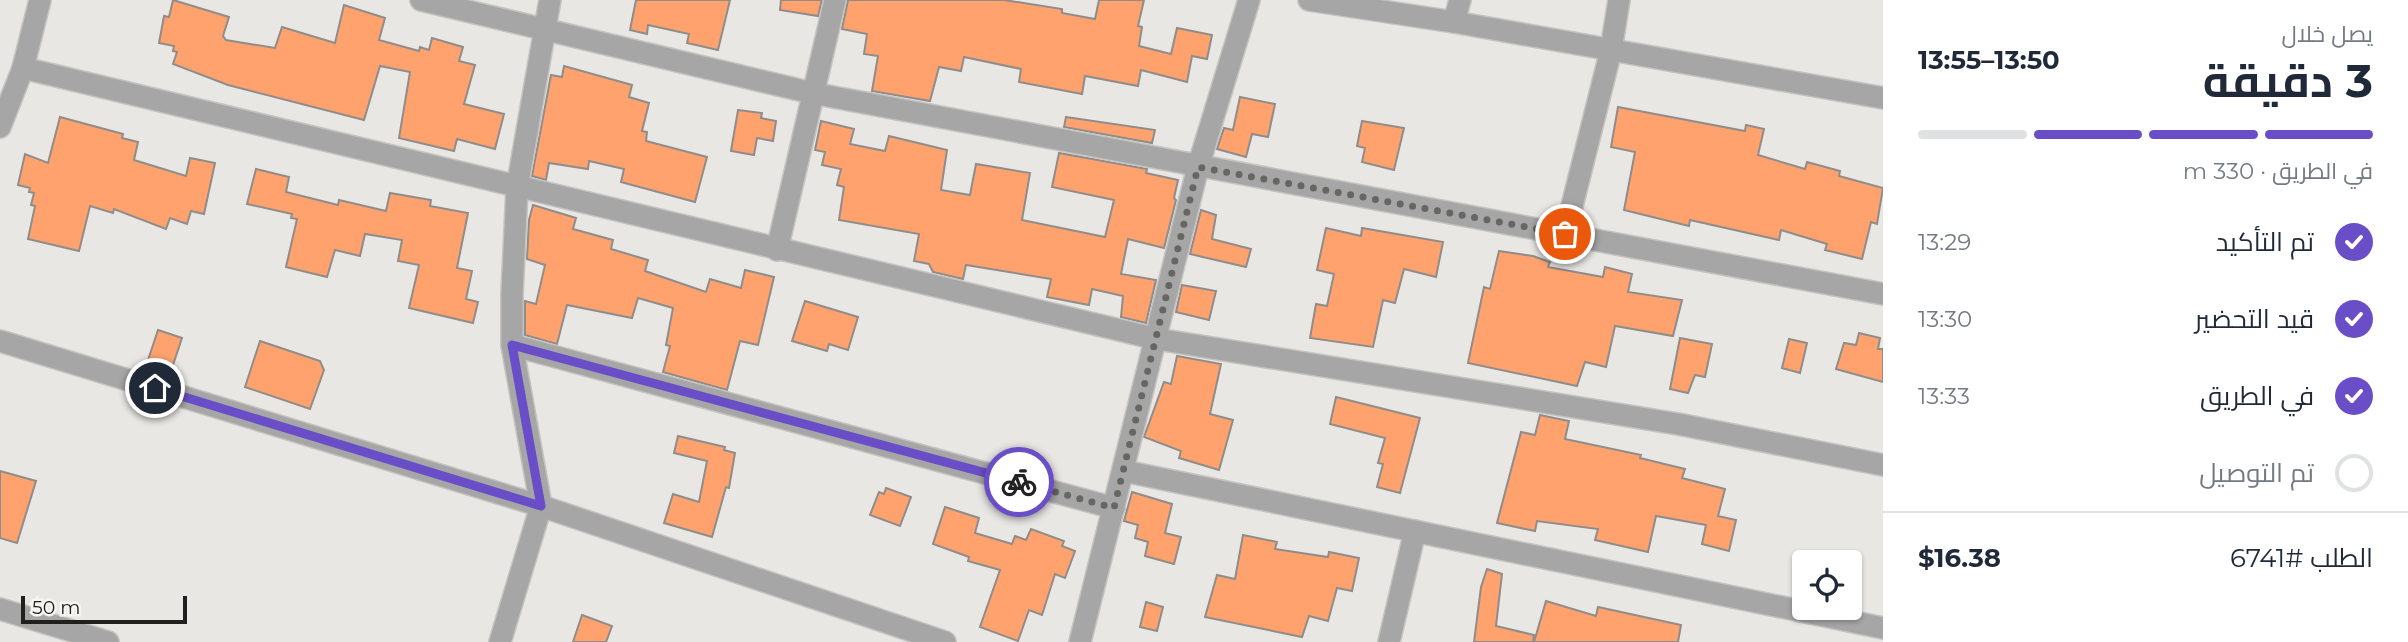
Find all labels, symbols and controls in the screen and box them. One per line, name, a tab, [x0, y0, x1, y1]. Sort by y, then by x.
text: يصل خلال	[2282, 20, 2373, 48]
text: 13:50–13:55	[1918, 44, 2060, 76]
text: 3 دقيقة	[2203, 52, 2373, 109]
text: في الطريق · 330 m	[2183, 157, 2373, 185]
pin	[1535, 204, 1595, 264]
icon: bag	[1546, 215, 1584, 253]
icon: check	[2335, 223, 2373, 261]
text: تم التأكيد	[2216, 226, 2314, 258]
text: 13:29	[1918, 228, 1971, 256]
icon: check	[2335, 300, 2373, 338]
text: قيد التحضير	[2195, 303, 2314, 335]
text: 13:30	[1918, 305, 1972, 333]
pin	[125, 358, 185, 418]
icon: home	[136, 369, 174, 407]
icon: check	[2335, 377, 2373, 415]
text: في الطريق	[2200, 380, 2314, 412]
text: 13:33	[1918, 382, 1970, 410]
courier	[984, 447, 1054, 517]
text: تم التوصيل	[2199, 457, 2314, 489]
icon: bike	[1000, 463, 1038, 501]
text: $16.38	[1918, 542, 2001, 574]
text: الطلب #6741	[2230, 542, 2373, 574]
map controls	[1792, 550, 1862, 620]
button: locate	[1792, 550, 1862, 620]
scale bar	[21, 593, 187, 625]
text: 50 m	[32, 596, 80, 619]

